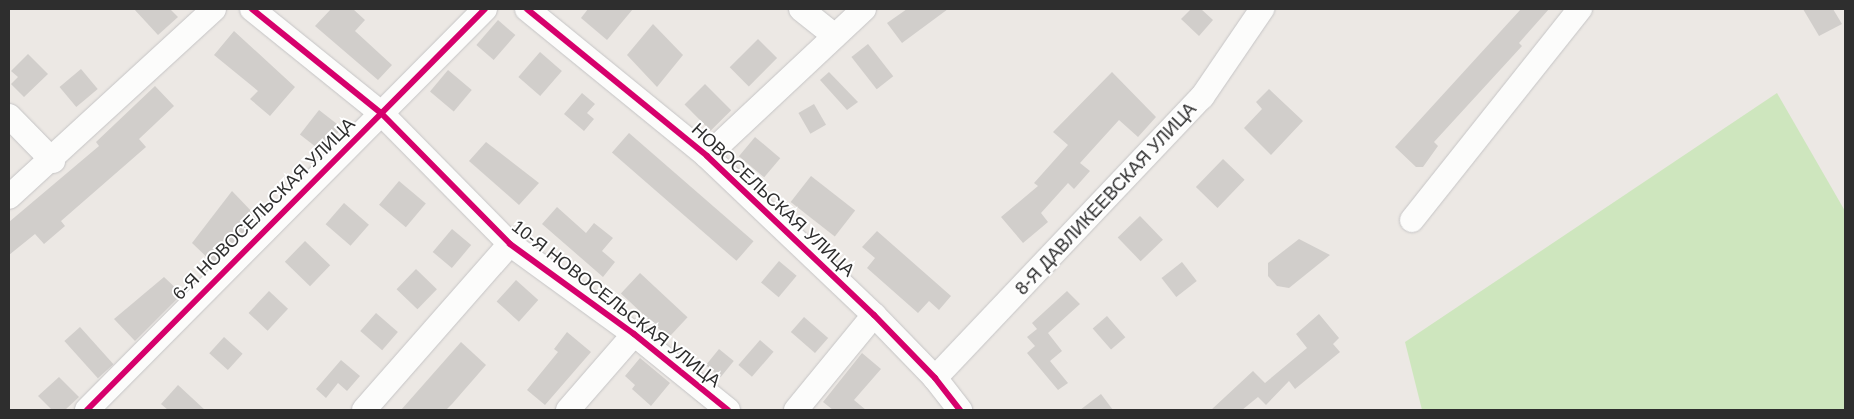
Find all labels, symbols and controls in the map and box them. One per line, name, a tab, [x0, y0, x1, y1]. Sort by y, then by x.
street label: 8-Я ДАВЛИКЕЕВСКАЯ УЛИЦА	[1011, 98, 1201, 300]
street label: 6-Я НОВОСЕЛЬСКАЯ УЛИЦА	[168, 113, 360, 305]
street label: НОВОСЕЛЬСКАЯ УЛИЦА	[687, 119, 859, 281]
street label: 10-Я НОВОСЕЛЬСКАЯ УЛИЦА	[507, 216, 725, 392]

